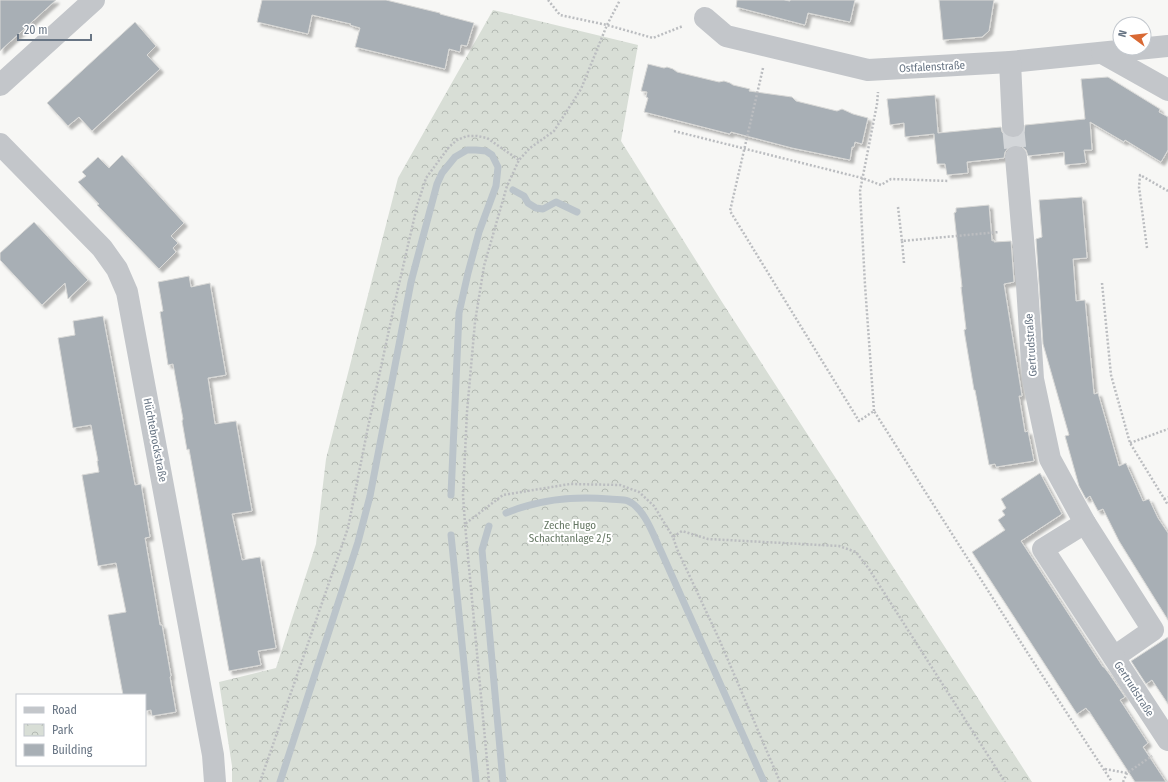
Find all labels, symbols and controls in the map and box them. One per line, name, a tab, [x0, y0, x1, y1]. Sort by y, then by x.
scale bar	[18, 16, 91, 42]
north arrow	[1112, 16, 1152, 56]
text: 20 m	[24, 23, 48, 37]
text: N	[1116, 29, 1130, 38]
street label: Ostfalenstraße	[899, 59, 965, 75]
street label: Gertrudstraße	[1022, 313, 1040, 377]
street label: Hüchtebrockstraße	[140, 397, 170, 483]
park label: Zeche Hugo Schachtanlage 2/5	[529, 519, 611, 545]
street label: Gertrudstraße	[1111, 659, 1157, 719]
legend	[16, 694, 146, 766]
text: Road	[52, 703, 77, 717]
text: Park	[52, 723, 74, 737]
text: Building	[52, 743, 93, 757]

